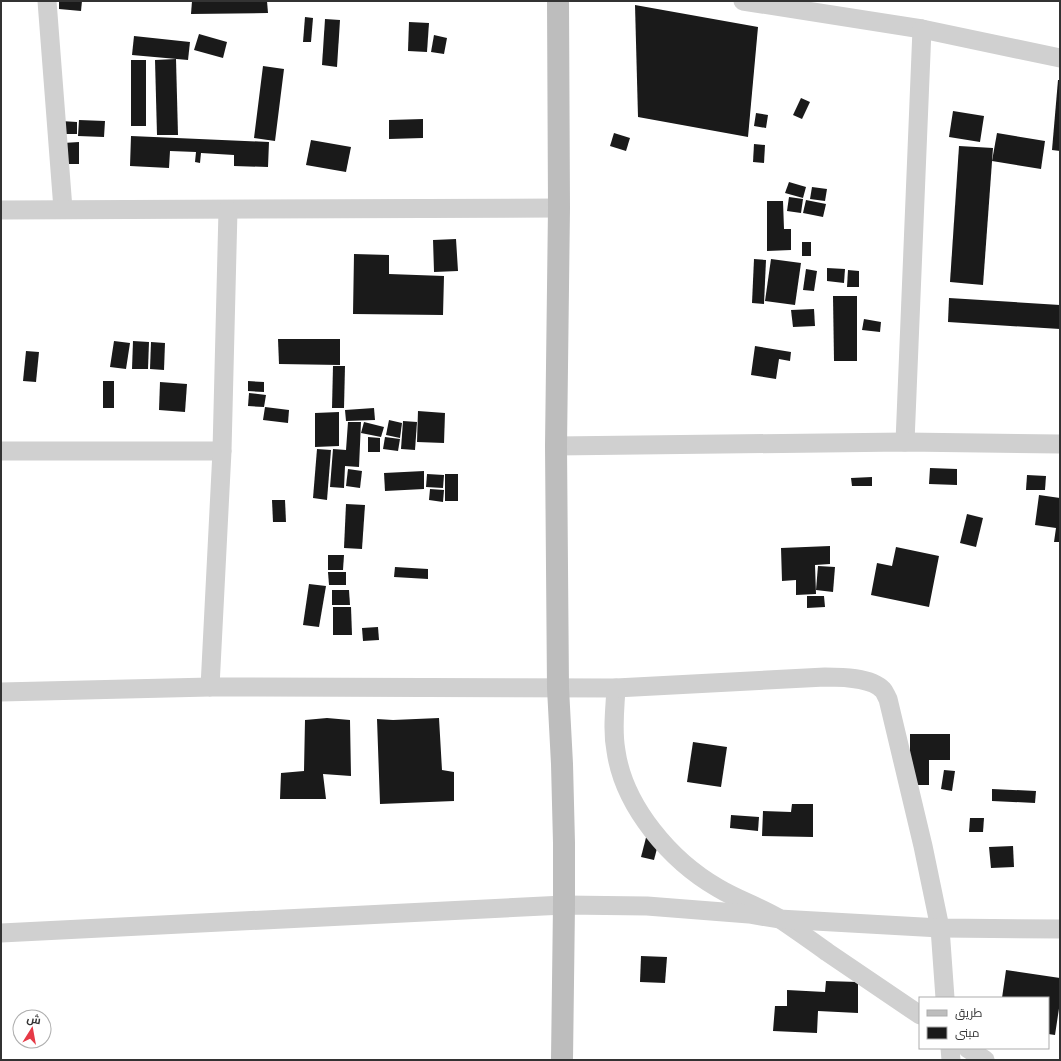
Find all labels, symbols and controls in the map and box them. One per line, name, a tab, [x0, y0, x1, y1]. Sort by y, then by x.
legend	[919, 997, 1049, 1049]
text: طريق	[955, 1006, 983, 1020]
north arrow	[12, 1009, 52, 1049]
text: ش	[26, 1012, 42, 1027]
text: مبنى	[955, 1026, 980, 1040]

